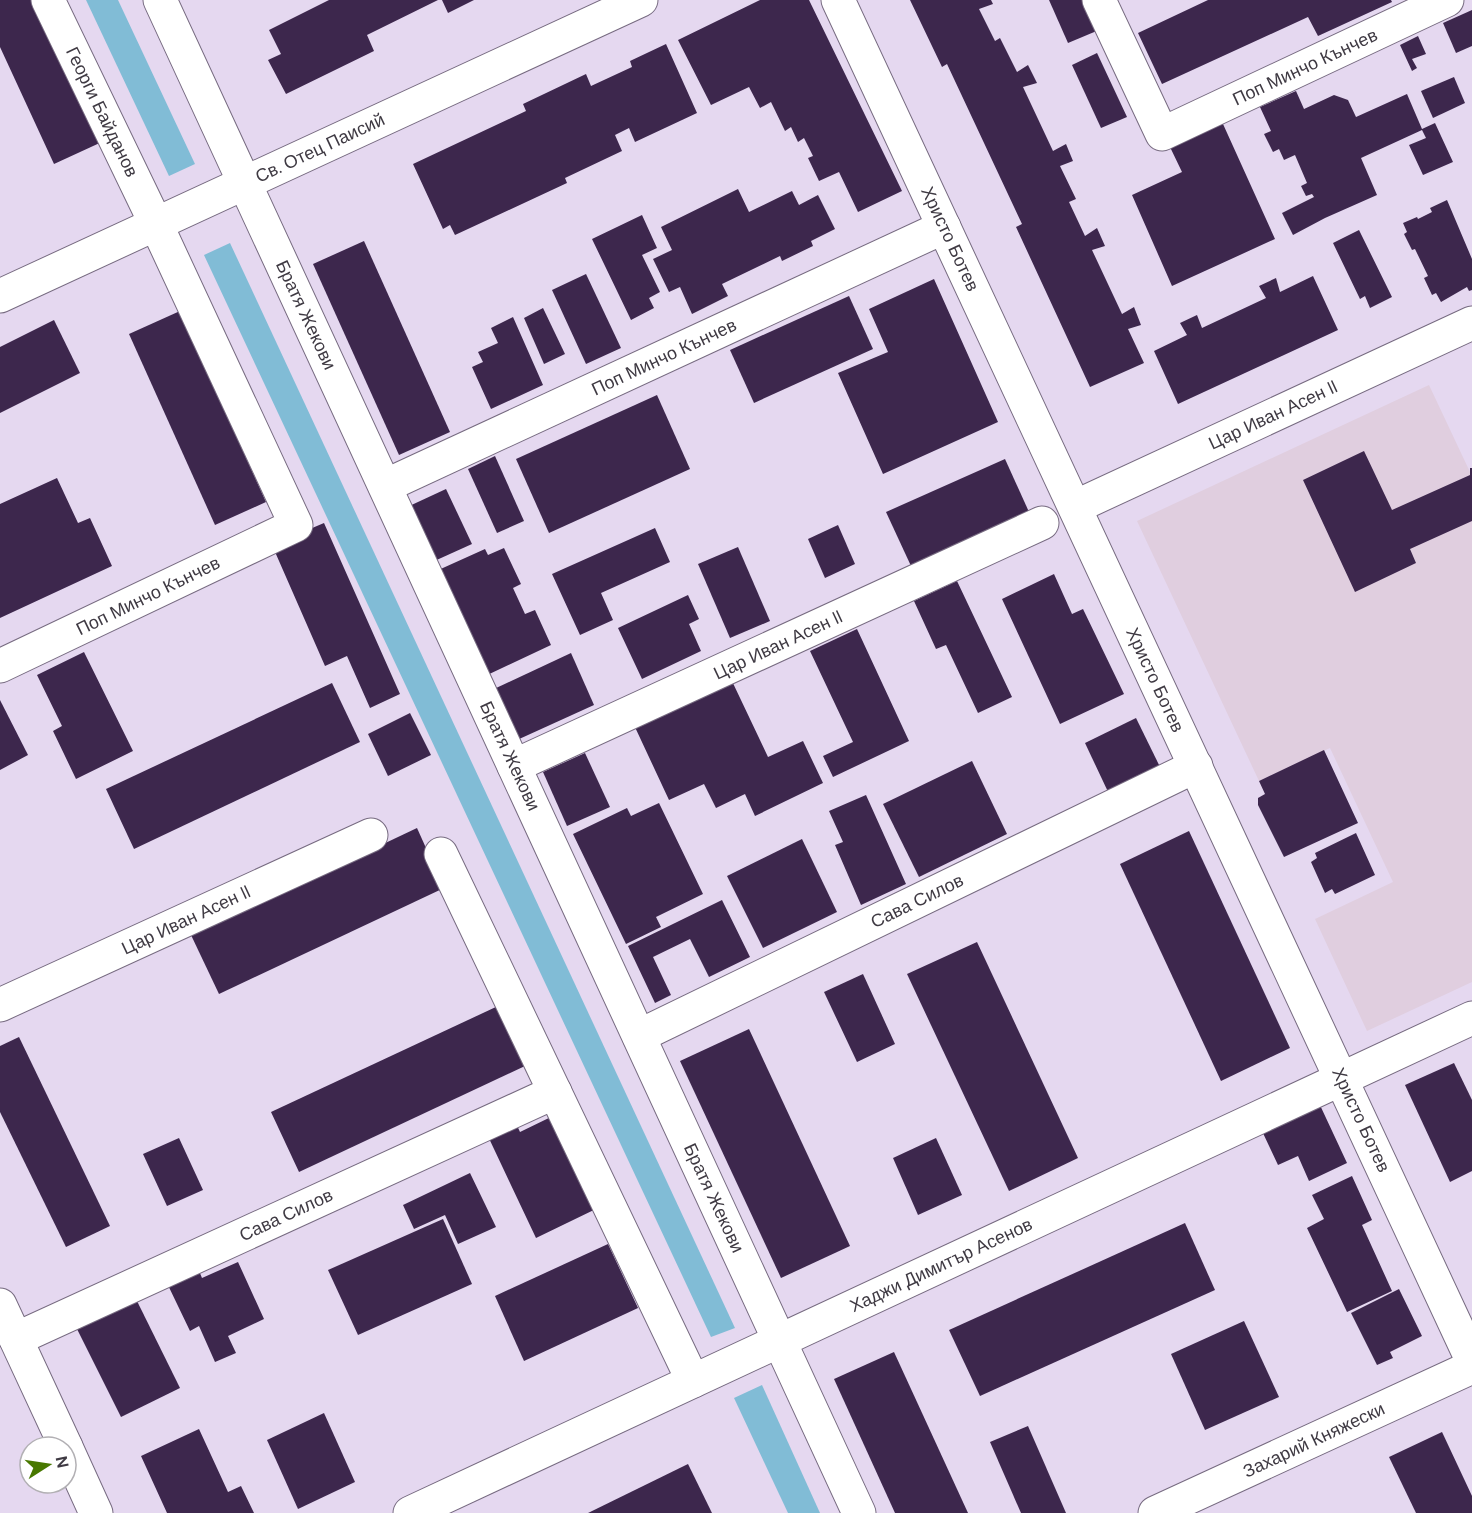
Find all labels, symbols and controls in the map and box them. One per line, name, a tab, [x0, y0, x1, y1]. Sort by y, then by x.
street label: Поп Минчо Кънчев	[1229, 23, 1381, 111]
street label: Георги Байданов	[60, 43, 144, 181]
street label: Св. Отец Паисий	[251, 108, 389, 188]
street label: Христо Ботев	[915, 183, 985, 295]
street label: Братя Жекови	[270, 256, 342, 374]
street label: Поп Минчо Кънчев	[588, 313, 740, 401]
street label: Цар Иван Асен II	[1205, 375, 1341, 455]
street label: Поп Минчо Кънчев	[72, 551, 224, 641]
street label: Цар Иван Асен II	[710, 605, 846, 685]
street label: Христо Ботев	[1120, 624, 1190, 736]
street label: Братя Жекови	[474, 697, 546, 815]
street label: Сава Силов	[866, 868, 968, 934]
street label: Цар Иван Асен II	[118, 880, 254, 960]
street label: Христо Ботев	[1326, 1064, 1396, 1176]
street label: Братя Жекови	[678, 1139, 750, 1257]
street label: Сава Силов	[235, 1183, 337, 1247]
street label: Хаджи Димитър Асенов	[846, 1212, 1036, 1318]
street label: Захарий Княжески	[1239, 1397, 1389, 1483]
north arrow	[18, 1435, 78, 1495]
text: N	[51, 1454, 74, 1470]

